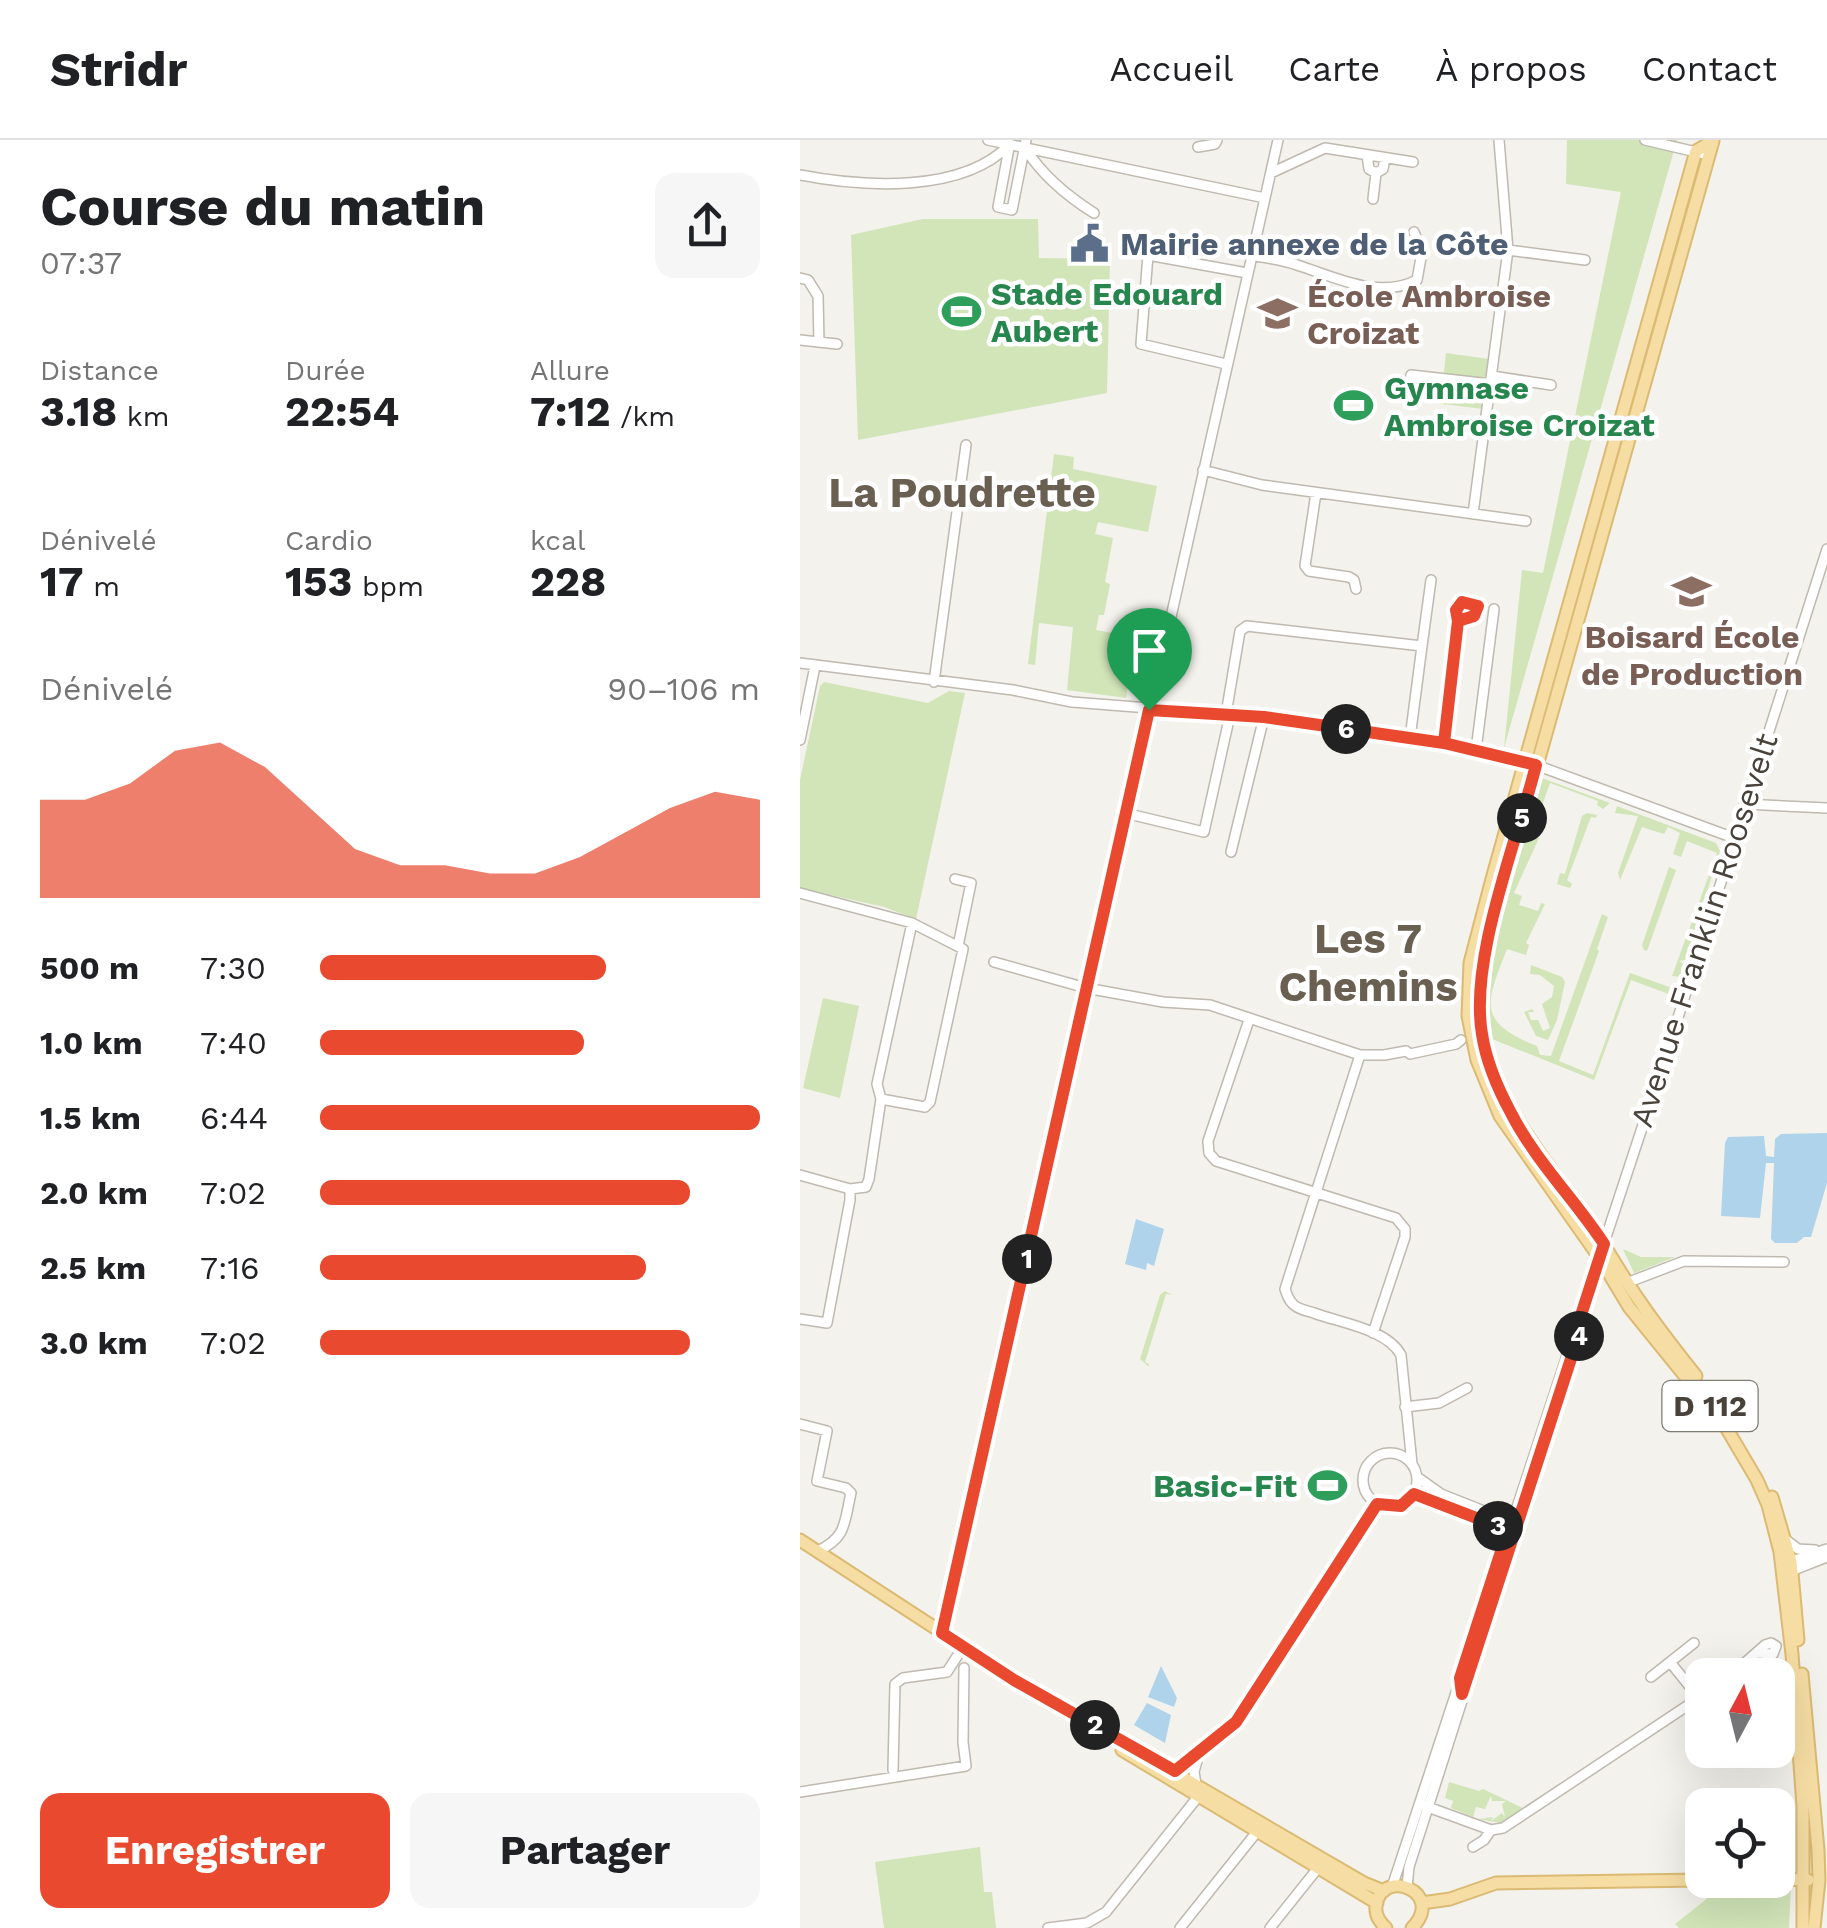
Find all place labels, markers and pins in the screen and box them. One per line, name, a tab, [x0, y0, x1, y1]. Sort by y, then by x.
public building icon: Mairie annexe de la Côte	[1069, 223, 1111, 265]
place label: Mairie annexe de la Côte	[1120, 225, 1508, 263]
place label: Stade Edouard Aubert	[991, 275, 1223, 350]
place label: École Ambroise Croizat	[1307, 277, 1551, 352]
sports icon: Stade Edouard Aubert	[940, 291, 982, 333]
school or university icon: École Ambroise Croizat	[1256, 293, 1298, 335]
place label: Gymnase Ambroise Croizat	[1384, 369, 1655, 444]
sports icon: Gymnase Ambroise Croizat	[1333, 385, 1375, 427]
school or university icon: Boisard École de Production	[1671, 571, 1713, 613]
pin	[1107, 608, 1192, 711]
place label: Boisard École de Production	[1581, 618, 1803, 693]
pin: 6	[1321, 704, 1371, 754]
pin: 5	[1497, 793, 1547, 843]
pin: 1	[1002, 1234, 1052, 1284]
pin: 4	[1554, 1311, 1604, 1361]
sports icon: Basic-Fit	[1306, 1465, 1348, 1507]
place label: Basic-Fit	[1153, 1467, 1297, 1505]
pin: 3	[1473, 1501, 1523, 1551]
pin: 2	[1070, 1700, 1120, 1750]

